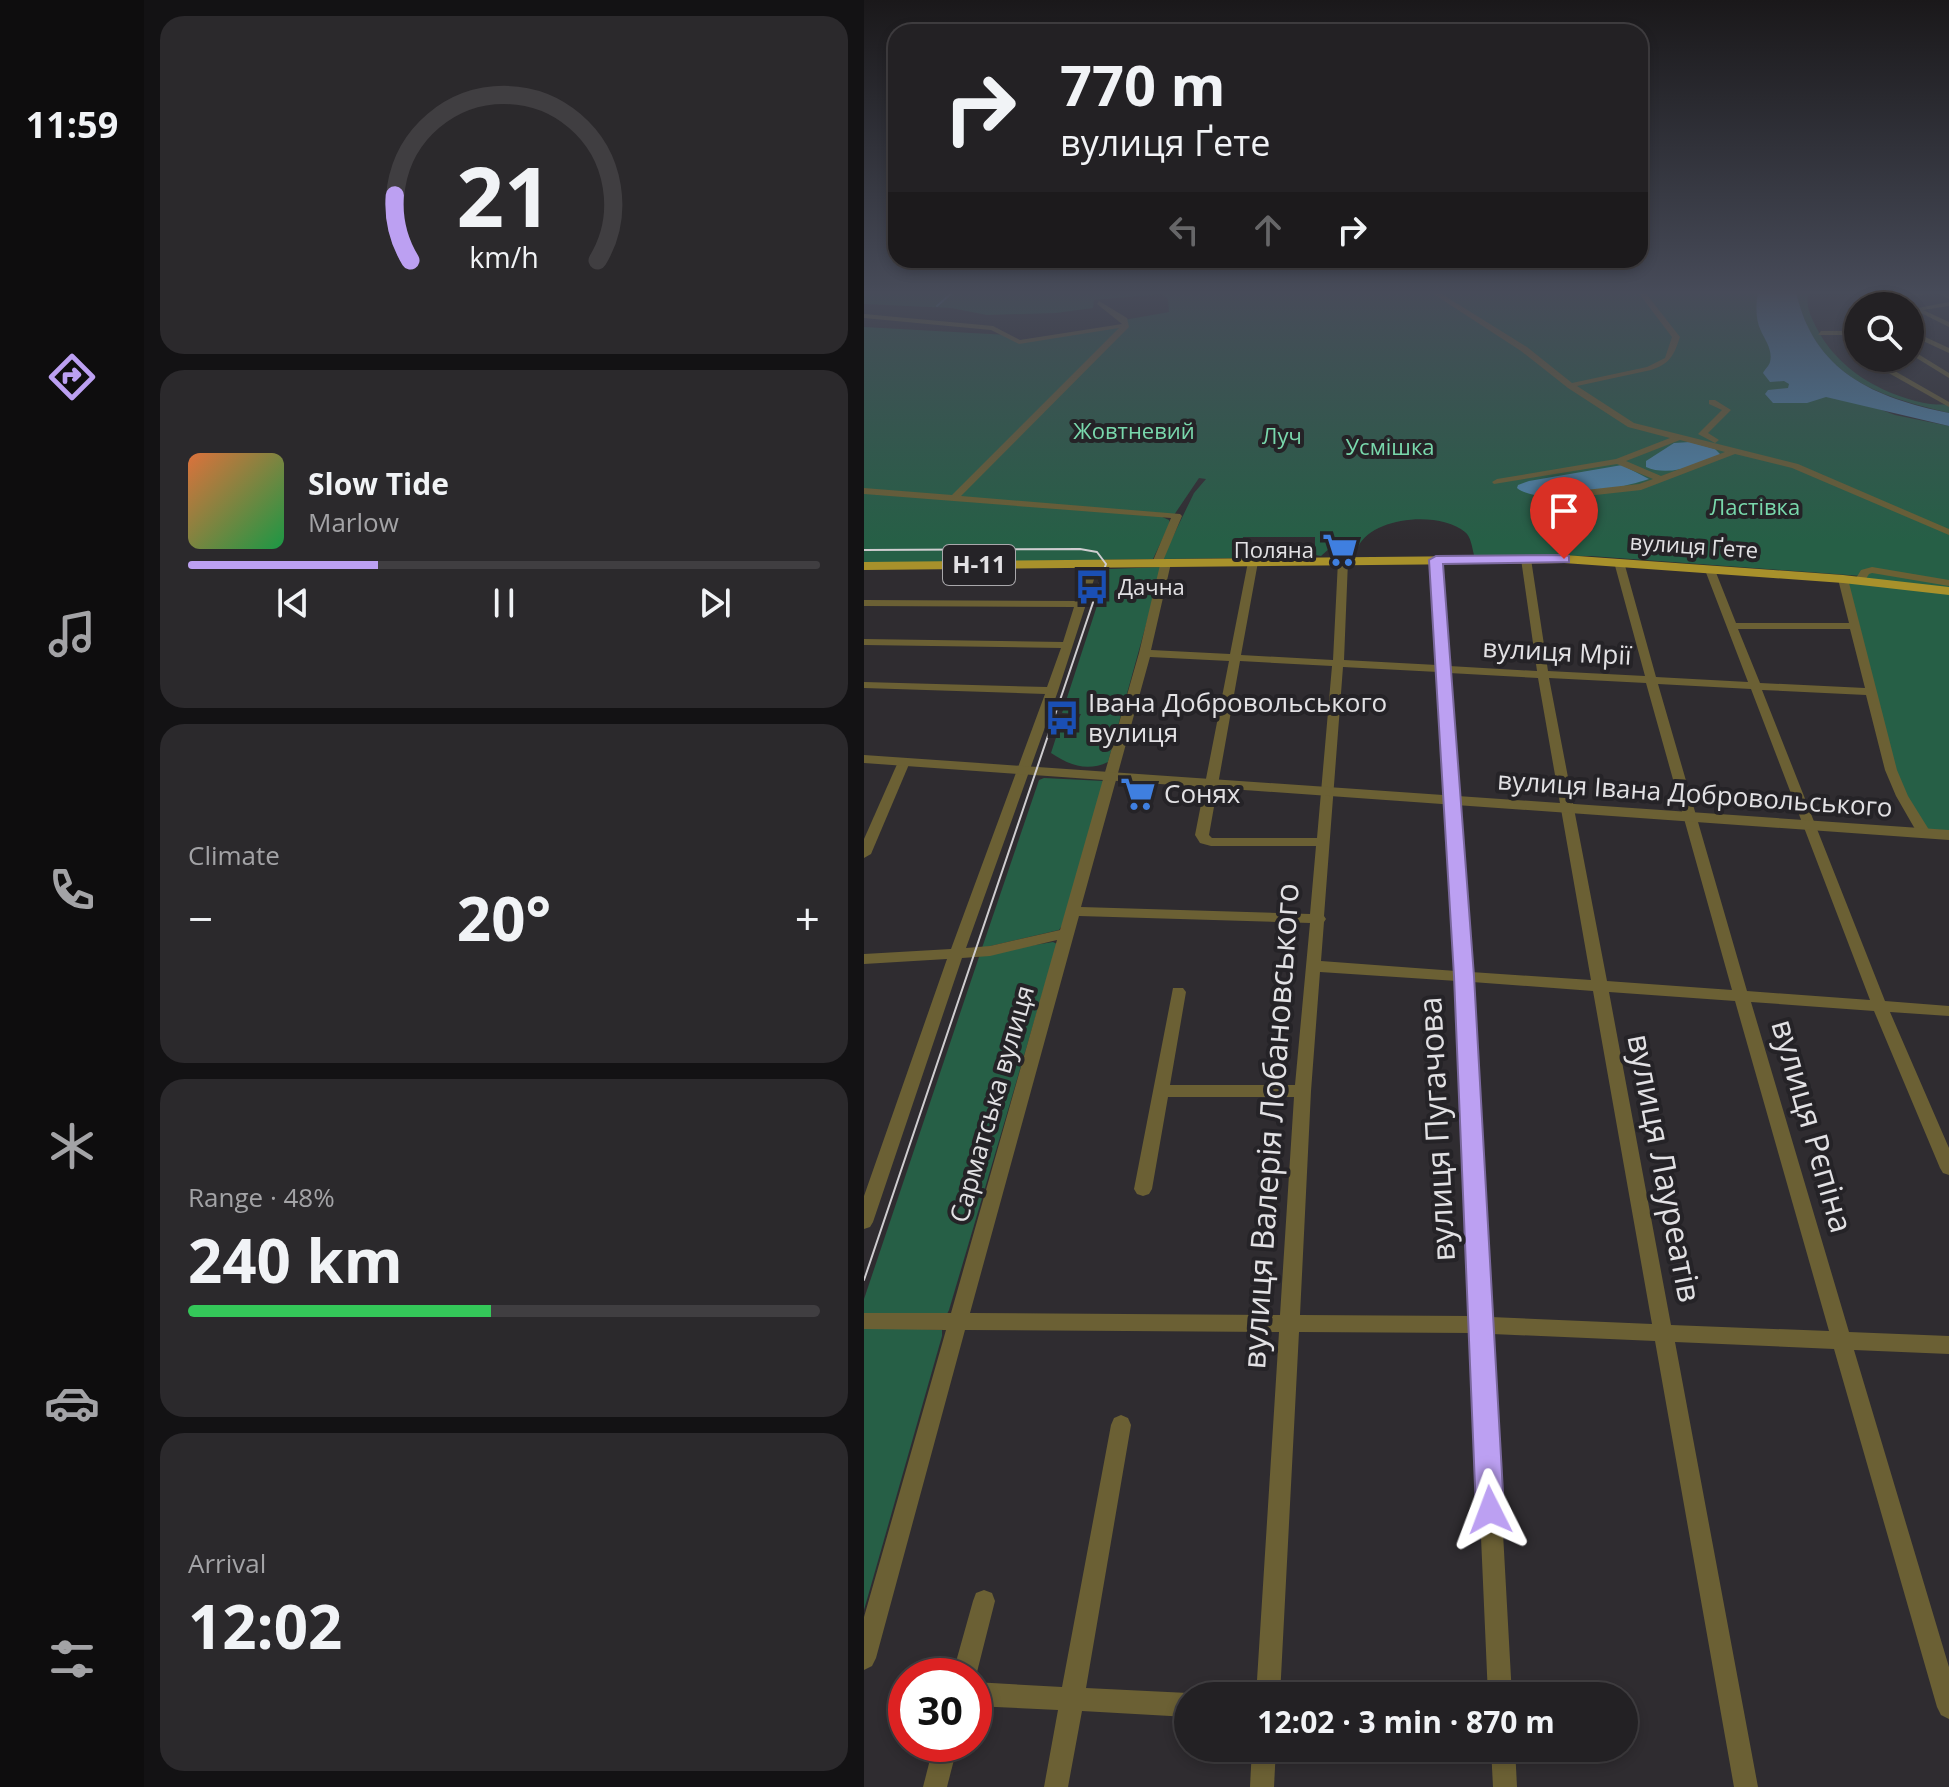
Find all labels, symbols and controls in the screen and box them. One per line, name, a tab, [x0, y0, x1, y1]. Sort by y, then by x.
text: 770 m	[1060, 46, 1226, 122]
icon: right	[928, 56, 1032, 160]
text: 11:59	[26, 100, 118, 149]
text: вулиця Ґете	[1060, 118, 1270, 167]
text: 21	[456, 138, 552, 251]
icon: left	[1162, 208, 1206, 252]
icon: ahead	[1246, 208, 1290, 252]
icon: right	[1330, 208, 1374, 252]
text: km/h	[469, 237, 539, 276]
map controls	[1844, 292, 1924, 372]
button: search	[1844, 292, 1924, 372]
icon: directions	[44, 349, 100, 405]
park label: Жовтневий	[1073, 415, 1195, 445]
park label: Луч	[1262, 420, 1302, 450]
park label: Усмішка	[1346, 431, 1434, 461]
text: Slow Tide	[308, 463, 449, 504]
pin	[1530, 477, 1598, 559]
icon: arrive	[1542, 489, 1586, 533]
park label: Ластівка	[1710, 491, 1800, 521]
text: Marlow	[308, 504, 399, 540]
street label: вулиця Ґете	[1629, 526, 1759, 564]
supermarket icon: Поляна	[1321, 531, 1359, 569]
place label: Поляна	[1234, 534, 1314, 564]
road number: Н-11	[943, 545, 1015, 585]
bus stop icon: Дачна	[1073, 568, 1111, 606]
place label: Дачна	[1118, 571, 1185, 601]
icon: previous	[271, 581, 315, 625]
icon: pause	[482, 581, 526, 625]
icon: next	[693, 581, 737, 625]
icon: music	[44, 606, 100, 662]
street label: вулиця Мрії	[1482, 629, 1633, 673]
place label: Івана Добровольського вулиця	[1088, 684, 1387, 750]
bus stop icon: Івана Добровольського вулиця	[1043, 699, 1081, 737]
street label: вулиця Івана Добровольського	[1496, 761, 1894, 825]
supermarket icon: Сонях	[1119, 775, 1157, 813]
place label: Сонях	[1164, 775, 1241, 811]
text: Climate	[188, 837, 280, 873]
icon: phone	[44, 862, 100, 918]
text: 20°	[457, 877, 551, 959]
street label: вулиця Валерія Лобановського	[1231, 881, 1308, 1370]
text: −	[188, 888, 213, 948]
text: +	[795, 888, 820, 948]
street label: Сарматська вулиця	[940, 981, 1042, 1226]
street label: вулиця Пугачова	[1407, 996, 1464, 1262]
street label: вулиця Рєпіна	[1762, 1014, 1864, 1237]
street label: вулиця Лауреатів	[1618, 1030, 1713, 1305]
icon: climate	[44, 1118, 100, 1174]
text: Range · 48%	[188, 1179, 335, 1215]
text: 240 km	[188, 1219, 403, 1301]
icon: car	[44, 1375, 100, 1431]
position arrow	[1448, 1468, 1532, 1552]
text: Arrival	[188, 1545, 266, 1581]
text: 12:02	[188, 1585, 342, 1667]
icon: filters	[44, 1631, 100, 1687]
speed limit sign: 30	[888, 1658, 992, 1762]
text: 12:02 · 3 min · 870 m	[1257, 1701, 1555, 1742]

